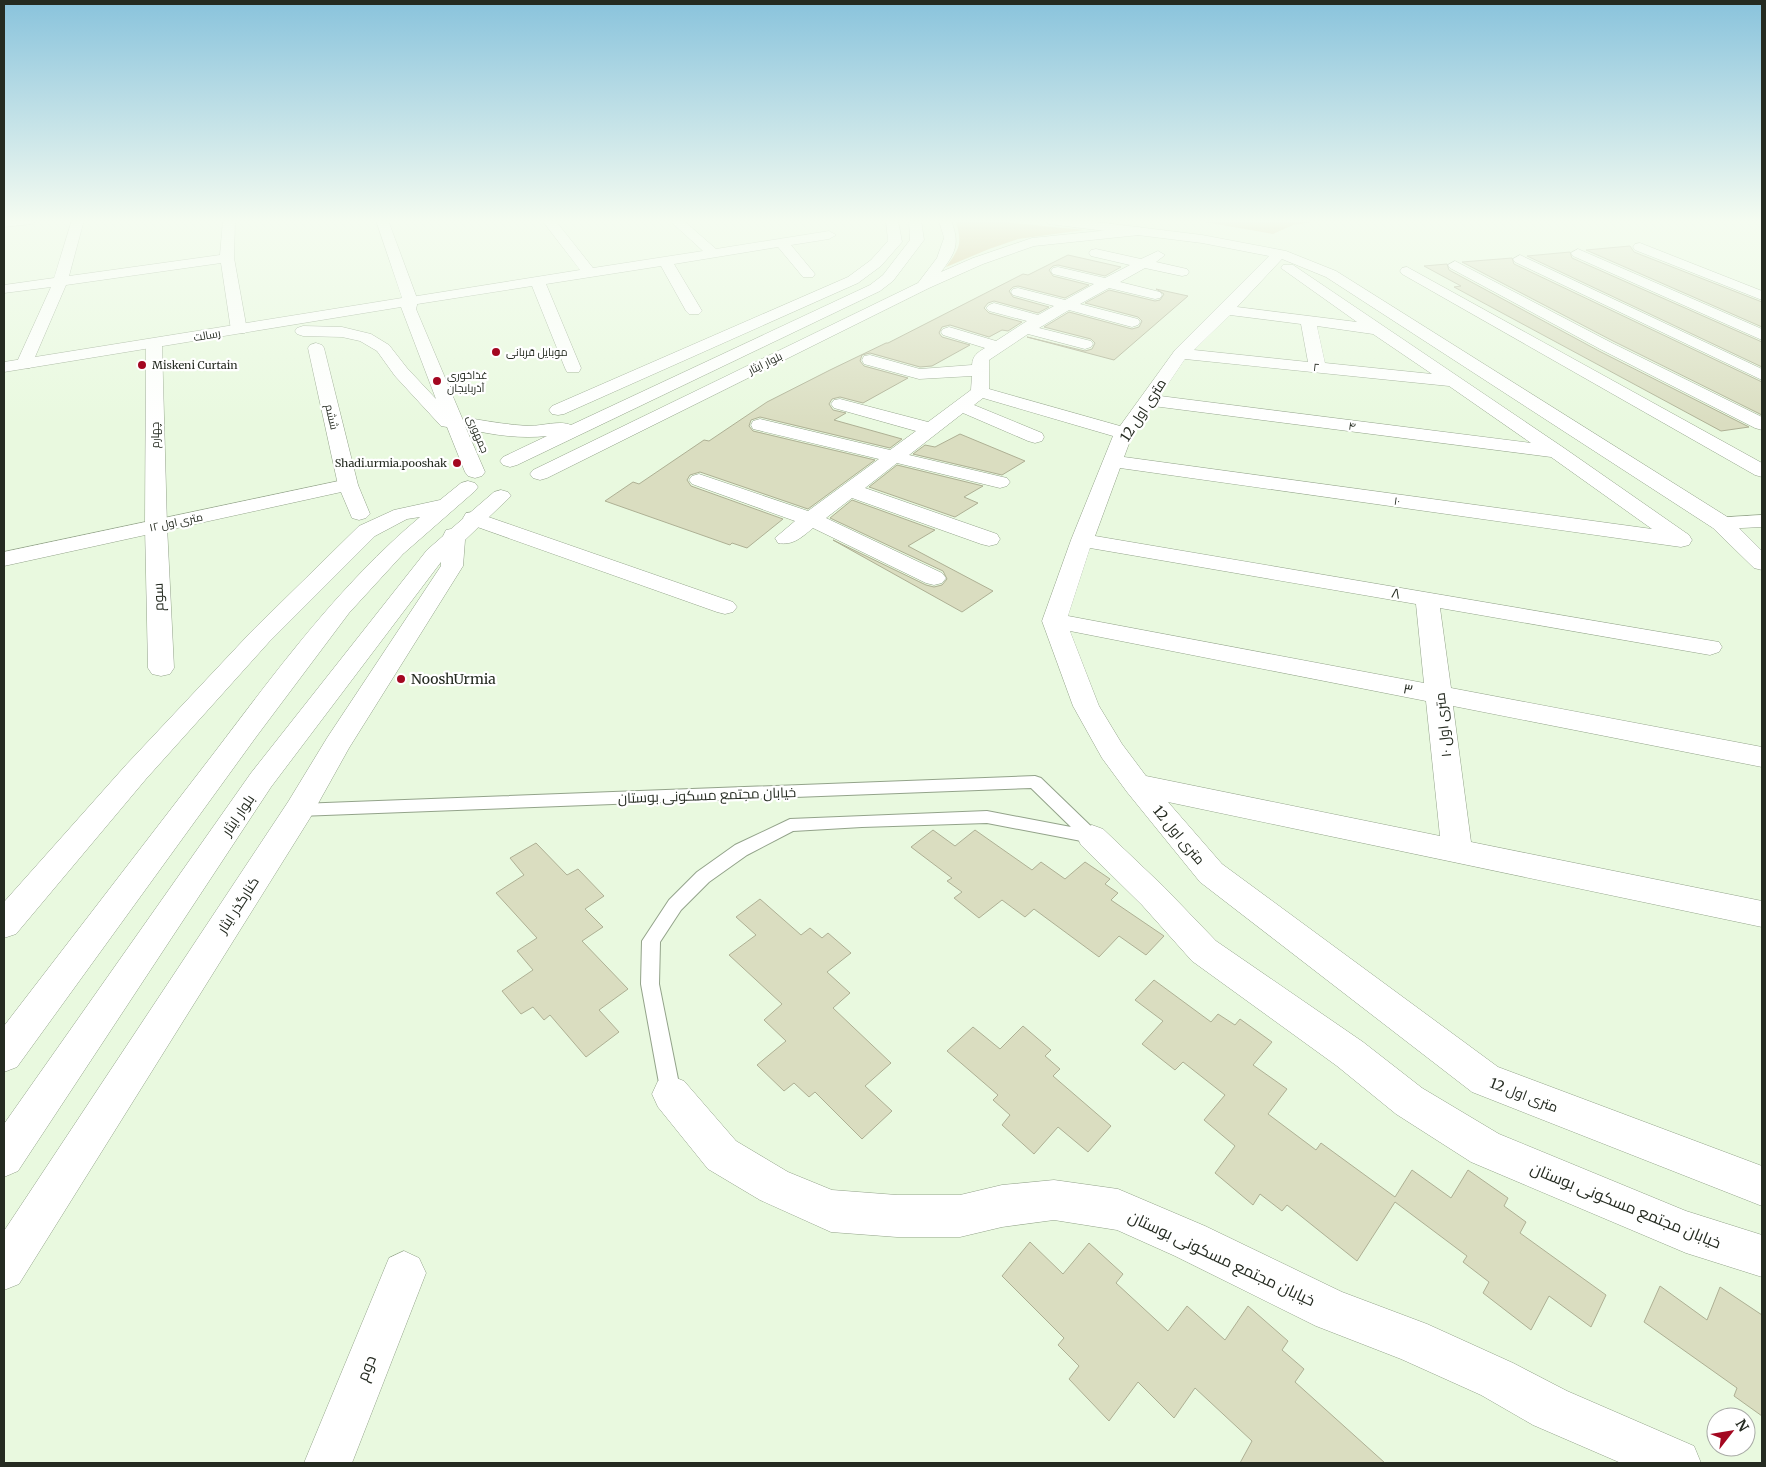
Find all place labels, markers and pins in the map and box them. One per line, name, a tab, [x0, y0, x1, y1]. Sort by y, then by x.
place label: موبایل قربانی	[506, 345, 568, 359]
marker: موبایل قربانی	[490, 346, 502, 358]
place label: Miskeni Curtain	[152, 358, 238, 372]
marker: Miskeni Curtain	[136, 359, 148, 371]
place label: غذاخوری آذربایجان	[447, 368, 488, 395]
marker: غذاخوری آذربایجان	[431, 375, 443, 387]
place label: Shadi.urmia.pooshak	[335, 456, 447, 470]
marker: Shadi.urmia.pooshak	[451, 457, 463, 469]
place label: NooshUrmia	[411, 670, 496, 688]
marker: NooshUrmia	[395, 673, 407, 685]

